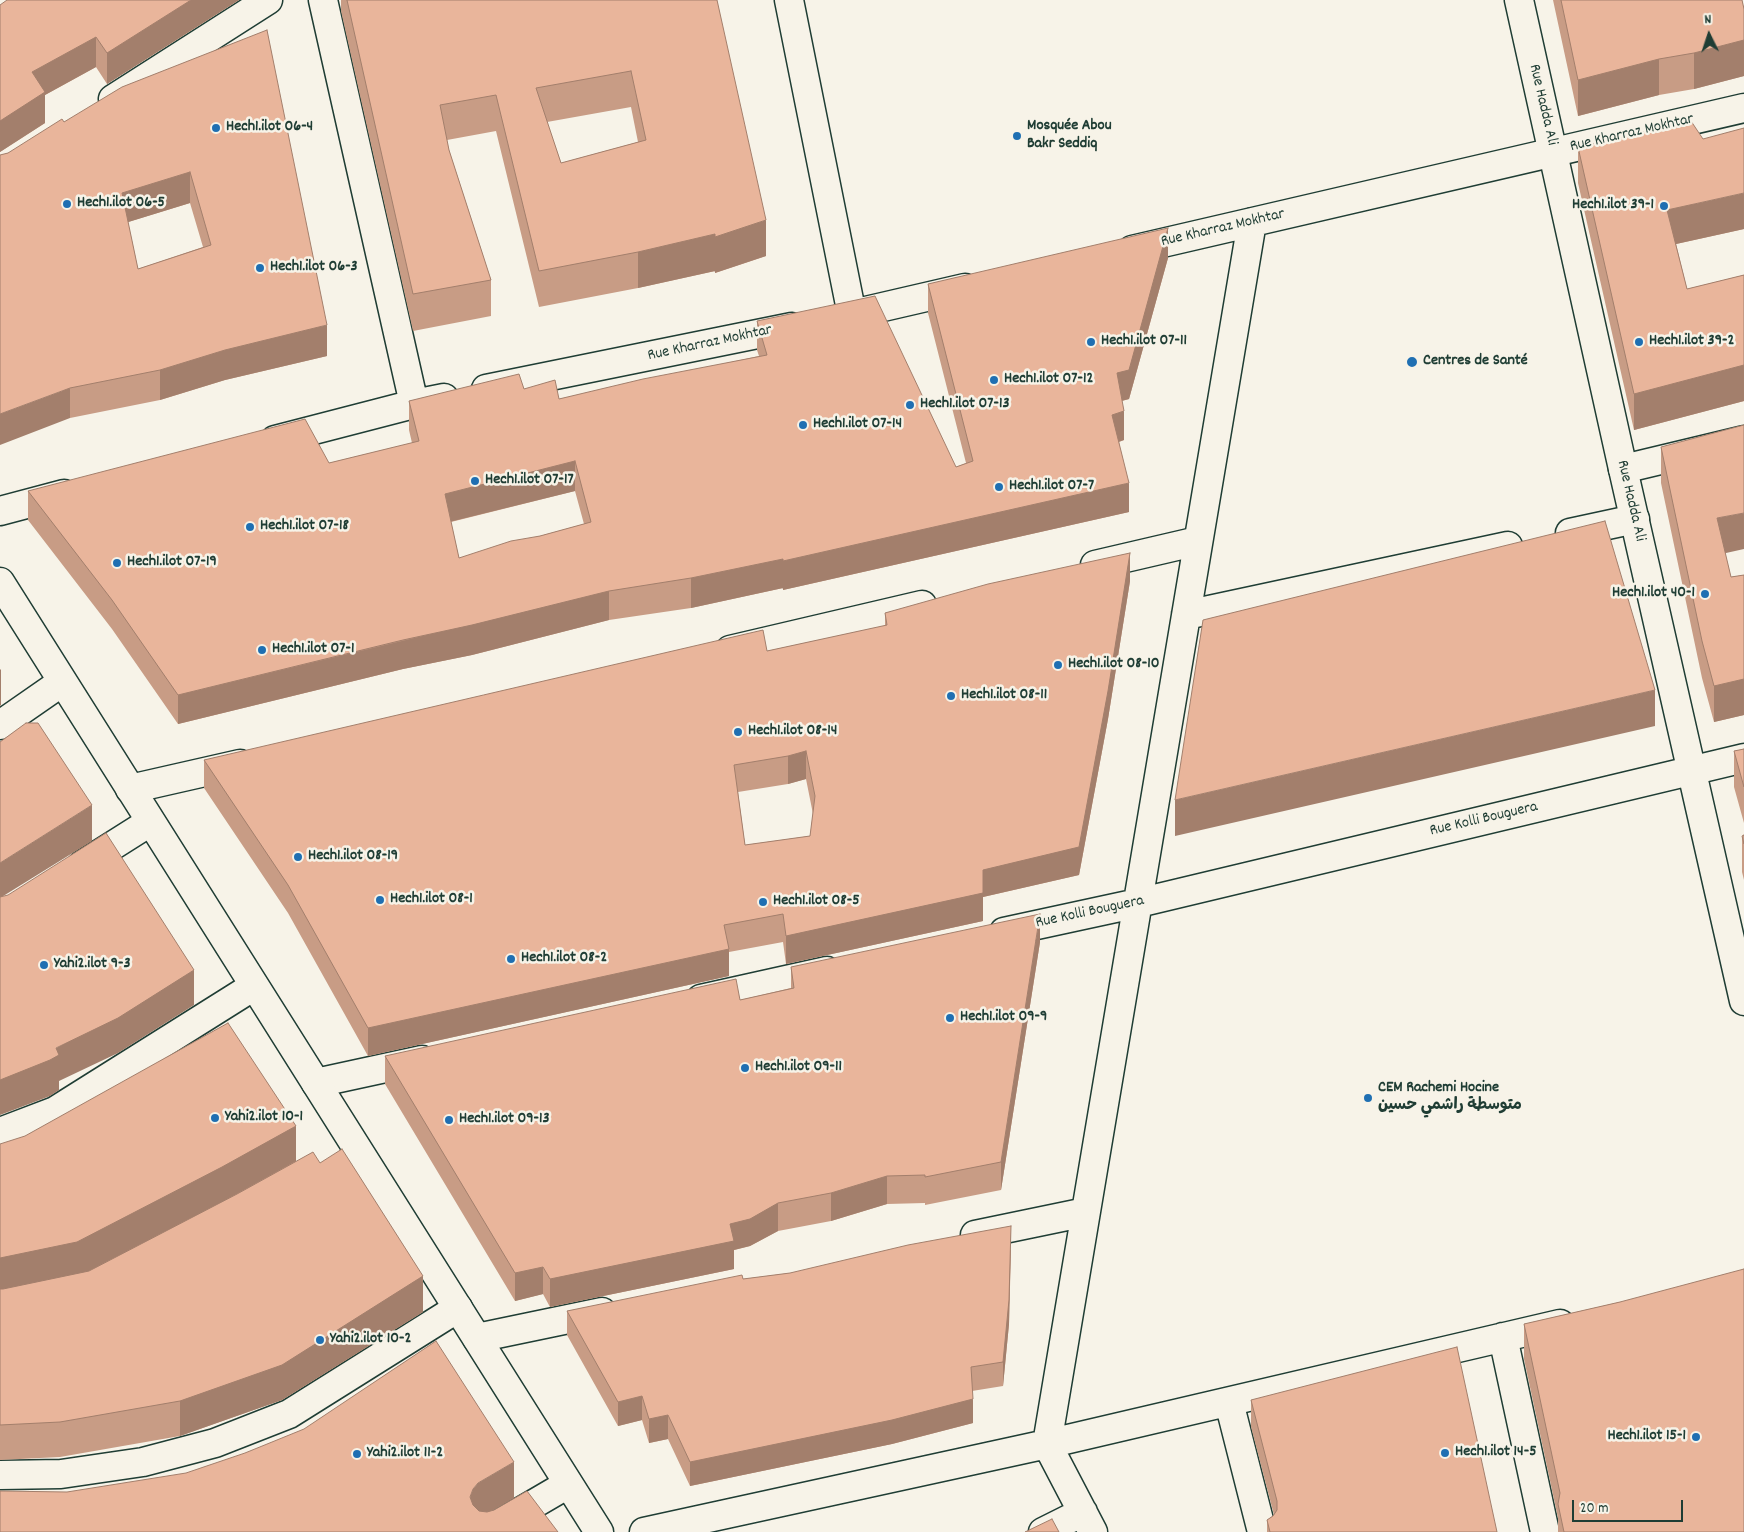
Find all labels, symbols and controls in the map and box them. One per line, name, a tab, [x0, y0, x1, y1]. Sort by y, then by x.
north arrow	[1684, 10, 1734, 60]
text: N	[1704, 10, 1712, 30]
street label: Rue Hadda Ali	[1523, 63, 1561, 147]
street label: Rue Kharraz Mokhtar	[1568, 110, 1696, 158]
place label: Mosquée Abou Bakr Seddiq	[1027, 117, 1112, 155]
place label: Hech1.ilot 06-4	[226, 118, 313, 138]
marker: Hech1.ilot 06-4	[210, 122, 222, 134]
marker: Mosquée Abou Bakr Seddiq	[1011, 130, 1023, 142]
place label: Hech1.ilot 06-5	[77, 194, 165, 214]
place label: Hech1.ilot 39-1	[1572, 196, 1654, 216]
marker: Hech1.ilot 06-5	[61, 198, 73, 210]
marker: Hech1.ilot 39-1	[1658, 200, 1670, 212]
street label: Rue Kharraz Mokhtar	[1159, 205, 1287, 253]
place label: Hech1.ilot 06-3	[270, 258, 358, 278]
marker: Hech1.ilot 06-3	[254, 262, 266, 274]
street label: Rue Kharraz Mokhtar	[646, 321, 774, 367]
place label: Hech1.ilot 07-11	[1101, 332, 1187, 352]
place label: Hech1.ilot 39-2	[1649, 332, 1734, 352]
marker: Hech1.ilot 07-11	[1085, 336, 1097, 348]
marker: Hech1.ilot 39-2	[1633, 336, 1645, 348]
place label: Centres de Santé	[1423, 352, 1528, 372]
marker: Centres de Santé	[1405, 355, 1419, 369]
place label: Hech1.ilot 07-12	[1004, 370, 1093, 390]
marker: Hech1.ilot 07-12	[988, 374, 1000, 386]
place label: Hech1.ilot 07-13	[920, 395, 1010, 415]
marker: Hech1.ilot 07-13	[904, 399, 916, 411]
place label: Hech1.ilot 07-14	[813, 415, 902, 435]
marker: Hech1.ilot 07-14	[797, 419, 809, 431]
street label: Rue Hadda Ali	[1611, 459, 1649, 543]
place label: Hech1.ilot 07-17	[485, 471, 574, 491]
marker: Hech1.ilot 07-17	[469, 475, 481, 487]
place label: Hech1.ilot 07-7	[1009, 477, 1094, 497]
marker: Hech1.ilot 07-7	[993, 481, 1005, 493]
place label: Hech1.ilot 07-18	[260, 517, 349, 537]
marker: Hech1.ilot 07-18	[244, 521, 256, 533]
place label: Hech1.ilot 07-19	[127, 553, 217, 573]
marker: Hech1.ilot 07-19	[111, 557, 123, 569]
place label: Hech1.ilot 40-1	[1612, 584, 1695, 604]
marker: Hech1.ilot 40-1	[1699, 588, 1711, 600]
place label: Hech1.ilot 07-1	[272, 640, 354, 660]
marker: Hech1.ilot 07-1	[256, 644, 268, 656]
place label: Hech1.ilot 08-10	[1068, 655, 1159, 675]
marker: Hech1.ilot 08-10	[1052, 659, 1064, 671]
place label: Hech1.ilot 08-11	[961, 686, 1047, 706]
marker: Hech1.ilot 08-11	[945, 690, 957, 702]
place label: Hech1.ilot 08-14	[748, 722, 837, 742]
marker: Hech1.ilot 08-14	[732, 726, 744, 738]
street label: Rue Kolli Bouguera	[1428, 798, 1540, 842]
place label: Hech1.ilot 08-19	[308, 847, 398, 867]
marker: Hech1.ilot 08-19	[292, 851, 304, 863]
place label: Hech1.ilot 08-1	[390, 890, 473, 910]
place label: Hech1.ilot 08-5	[773, 892, 860, 912]
street label: Rue Kolli Bouguera	[1034, 892, 1146, 934]
marker: Hech1.ilot 08-1	[374, 894, 386, 906]
marker: Hech1.ilot 08-5	[757, 896, 769, 908]
place label: Hech1.ilot 08-2	[521, 949, 607, 969]
marker: Hech1.ilot 08-2	[505, 953, 517, 965]
place label: Yahi2.ilot 9-3	[54, 955, 131, 975]
marker: Yahi2.ilot 9-3	[38, 959, 50, 971]
place label: Hech1.ilot 09-9	[960, 1008, 1047, 1028]
marker: Hech1.ilot 09-9	[944, 1012, 956, 1024]
place label: Hech1.ilot 09-11	[755, 1058, 842, 1078]
marker: Hech1.ilot 09-11	[739, 1062, 751, 1074]
place label: CEM Rachemi Hocine متوسطة راشمي حسين	[1378, 1079, 1522, 1117]
marker: CEM Rachemi Hocine متوسطة راشمي حسين	[1362, 1092, 1374, 1104]
place label: Yahi2.ilot 10-1	[225, 1108, 303, 1128]
place label: Hech1.ilot 09-13	[459, 1110, 550, 1130]
marker: Yahi2.ilot 10-1	[209, 1112, 221, 1124]
marker: Hech1.ilot 09-13	[443, 1114, 455, 1126]
place label: Yahi2.ilot 10-2	[330, 1330, 411, 1350]
marker: Yahi2.ilot 10-2	[314, 1334, 326, 1346]
place label: Hech1.ilot 15-1	[1608, 1427, 1686, 1447]
marker: Hech1.ilot 15-1	[1690, 1431, 1702, 1443]
place label: Hech1.ilot 14-5	[1455, 1443, 1537, 1463]
place label: Yahi2.ilot 11-2	[367, 1444, 443, 1464]
marker: Hech1.ilot 14-5	[1439, 1447, 1451, 1459]
marker: Yahi2.ilot 11-2	[351, 1448, 363, 1460]
scale bar	[1574, 1490, 1685, 1522]
text: 20 m	[1580, 1498, 1608, 1520]

